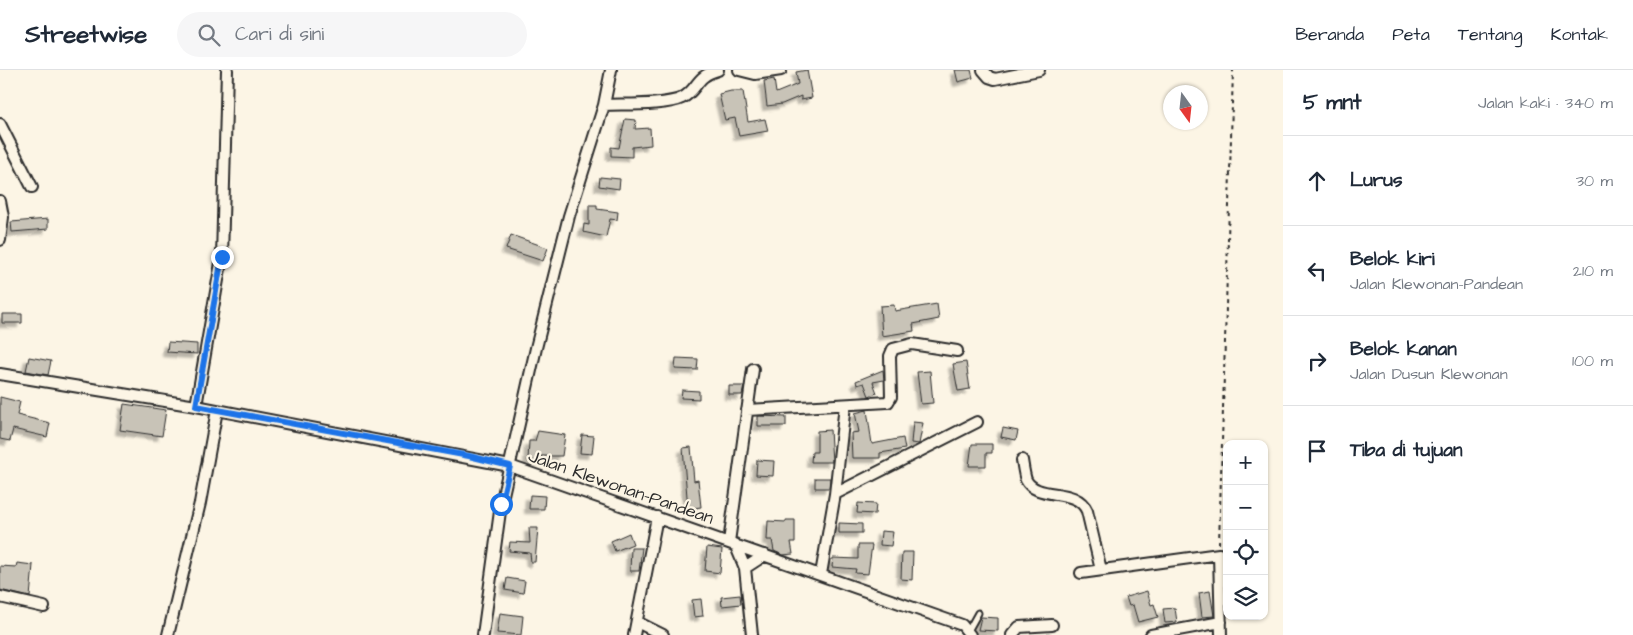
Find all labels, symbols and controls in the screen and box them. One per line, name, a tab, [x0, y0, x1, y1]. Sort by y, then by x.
search box	[177, 12, 527, 57]
text: Streetwise	[25, 18, 147, 52]
icon: search	[195, 21, 223, 49]
text: Cari di sini	[235, 21, 324, 48]
text: Beranda	[1295, 22, 1364, 47]
text: Peta	[1392, 22, 1430, 47]
text: Tentang	[1458, 22, 1522, 47]
text: Kontak	[1550, 22, 1608, 47]
north arrow	[1163, 85, 1208, 130]
text: 5 mnt	[1303, 88, 1362, 117]
text: Jalan kaki · 340 m	[1478, 92, 1613, 114]
icon: ahead	[1303, 167, 1331, 195]
text: Lurus	[1350, 167, 1402, 194]
text: 30 m	[1576, 170, 1613, 192]
route end	[211, 246, 234, 269]
text: Belok kiri	[1350, 246, 1435, 273]
icon: left	[1303, 257, 1331, 285]
text: 210 m	[1573, 260, 1613, 282]
text: Jalan Klewonan-Pandean	[1350, 273, 1523, 295]
text: Belok kanan	[1350, 336, 1457, 363]
icon: right	[1303, 347, 1331, 375]
text: 100 m	[1572, 350, 1613, 372]
text: Jalan Dusun Klewonan	[1350, 363, 1508, 385]
icon: arrive	[1303, 437, 1331, 465]
text: Tiba di tujuan	[1350, 437, 1462, 464]
map controls	[1223, 440, 1268, 620]
button: +	[1223, 440, 1268, 485]
street label: Jalan Klewonan-Pandean	[525, 444, 717, 530]
button: −	[1223, 485, 1268, 530]
route start	[490, 493, 513, 516]
button: locate	[1223, 530, 1268, 575]
button: layers	[1223, 575, 1268, 620]

